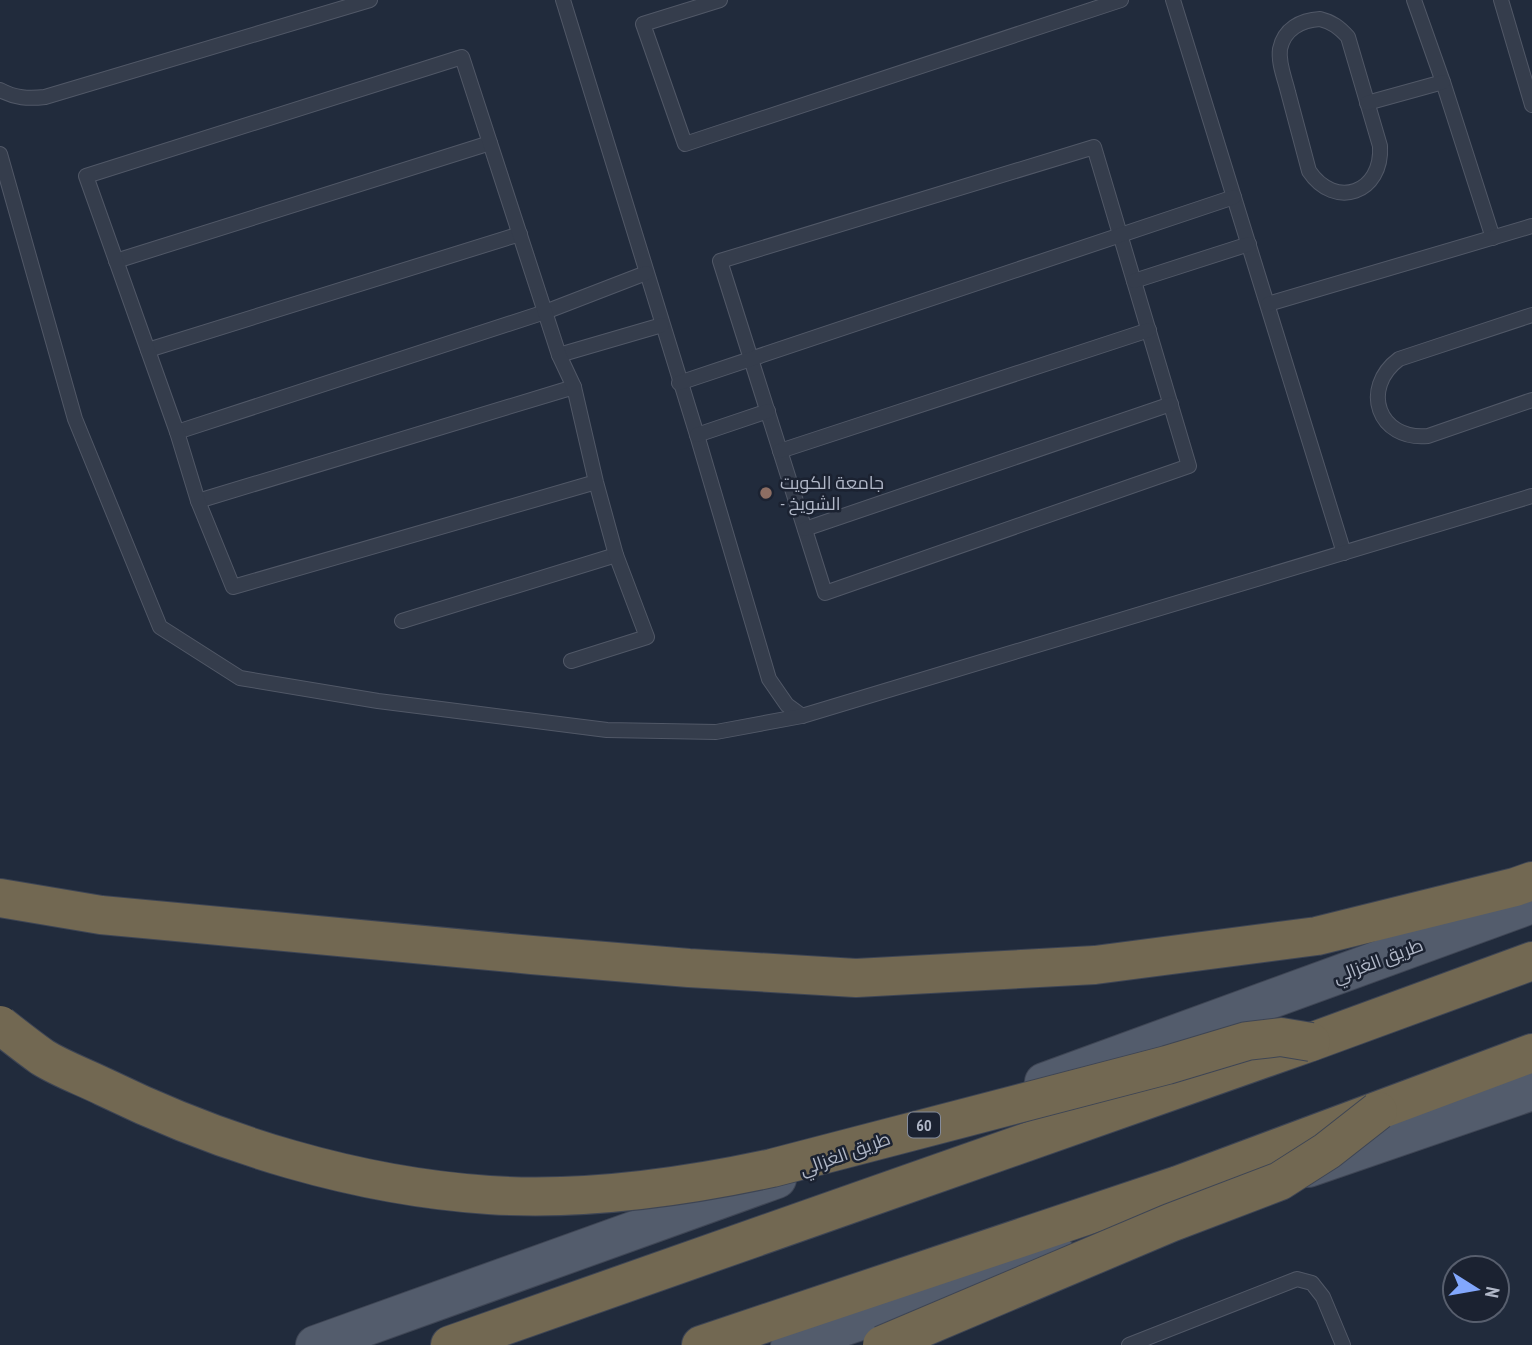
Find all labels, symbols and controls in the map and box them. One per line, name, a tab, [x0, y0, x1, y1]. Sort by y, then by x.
place label: جامعة الكويت - الشويخ	[780, 471, 884, 516]
marker: جامعة الكويت - الشويخ	[758, 485, 774, 501]
street label: طريق الغزالي	[1329, 933, 1427, 991]
road number: 60	[908, 1112, 940, 1138]
street label: طريق الغزالي	[796, 1127, 894, 1183]
north arrow	[1441, 1254, 1511, 1324]
text: N	[1480, 1285, 1505, 1300]

